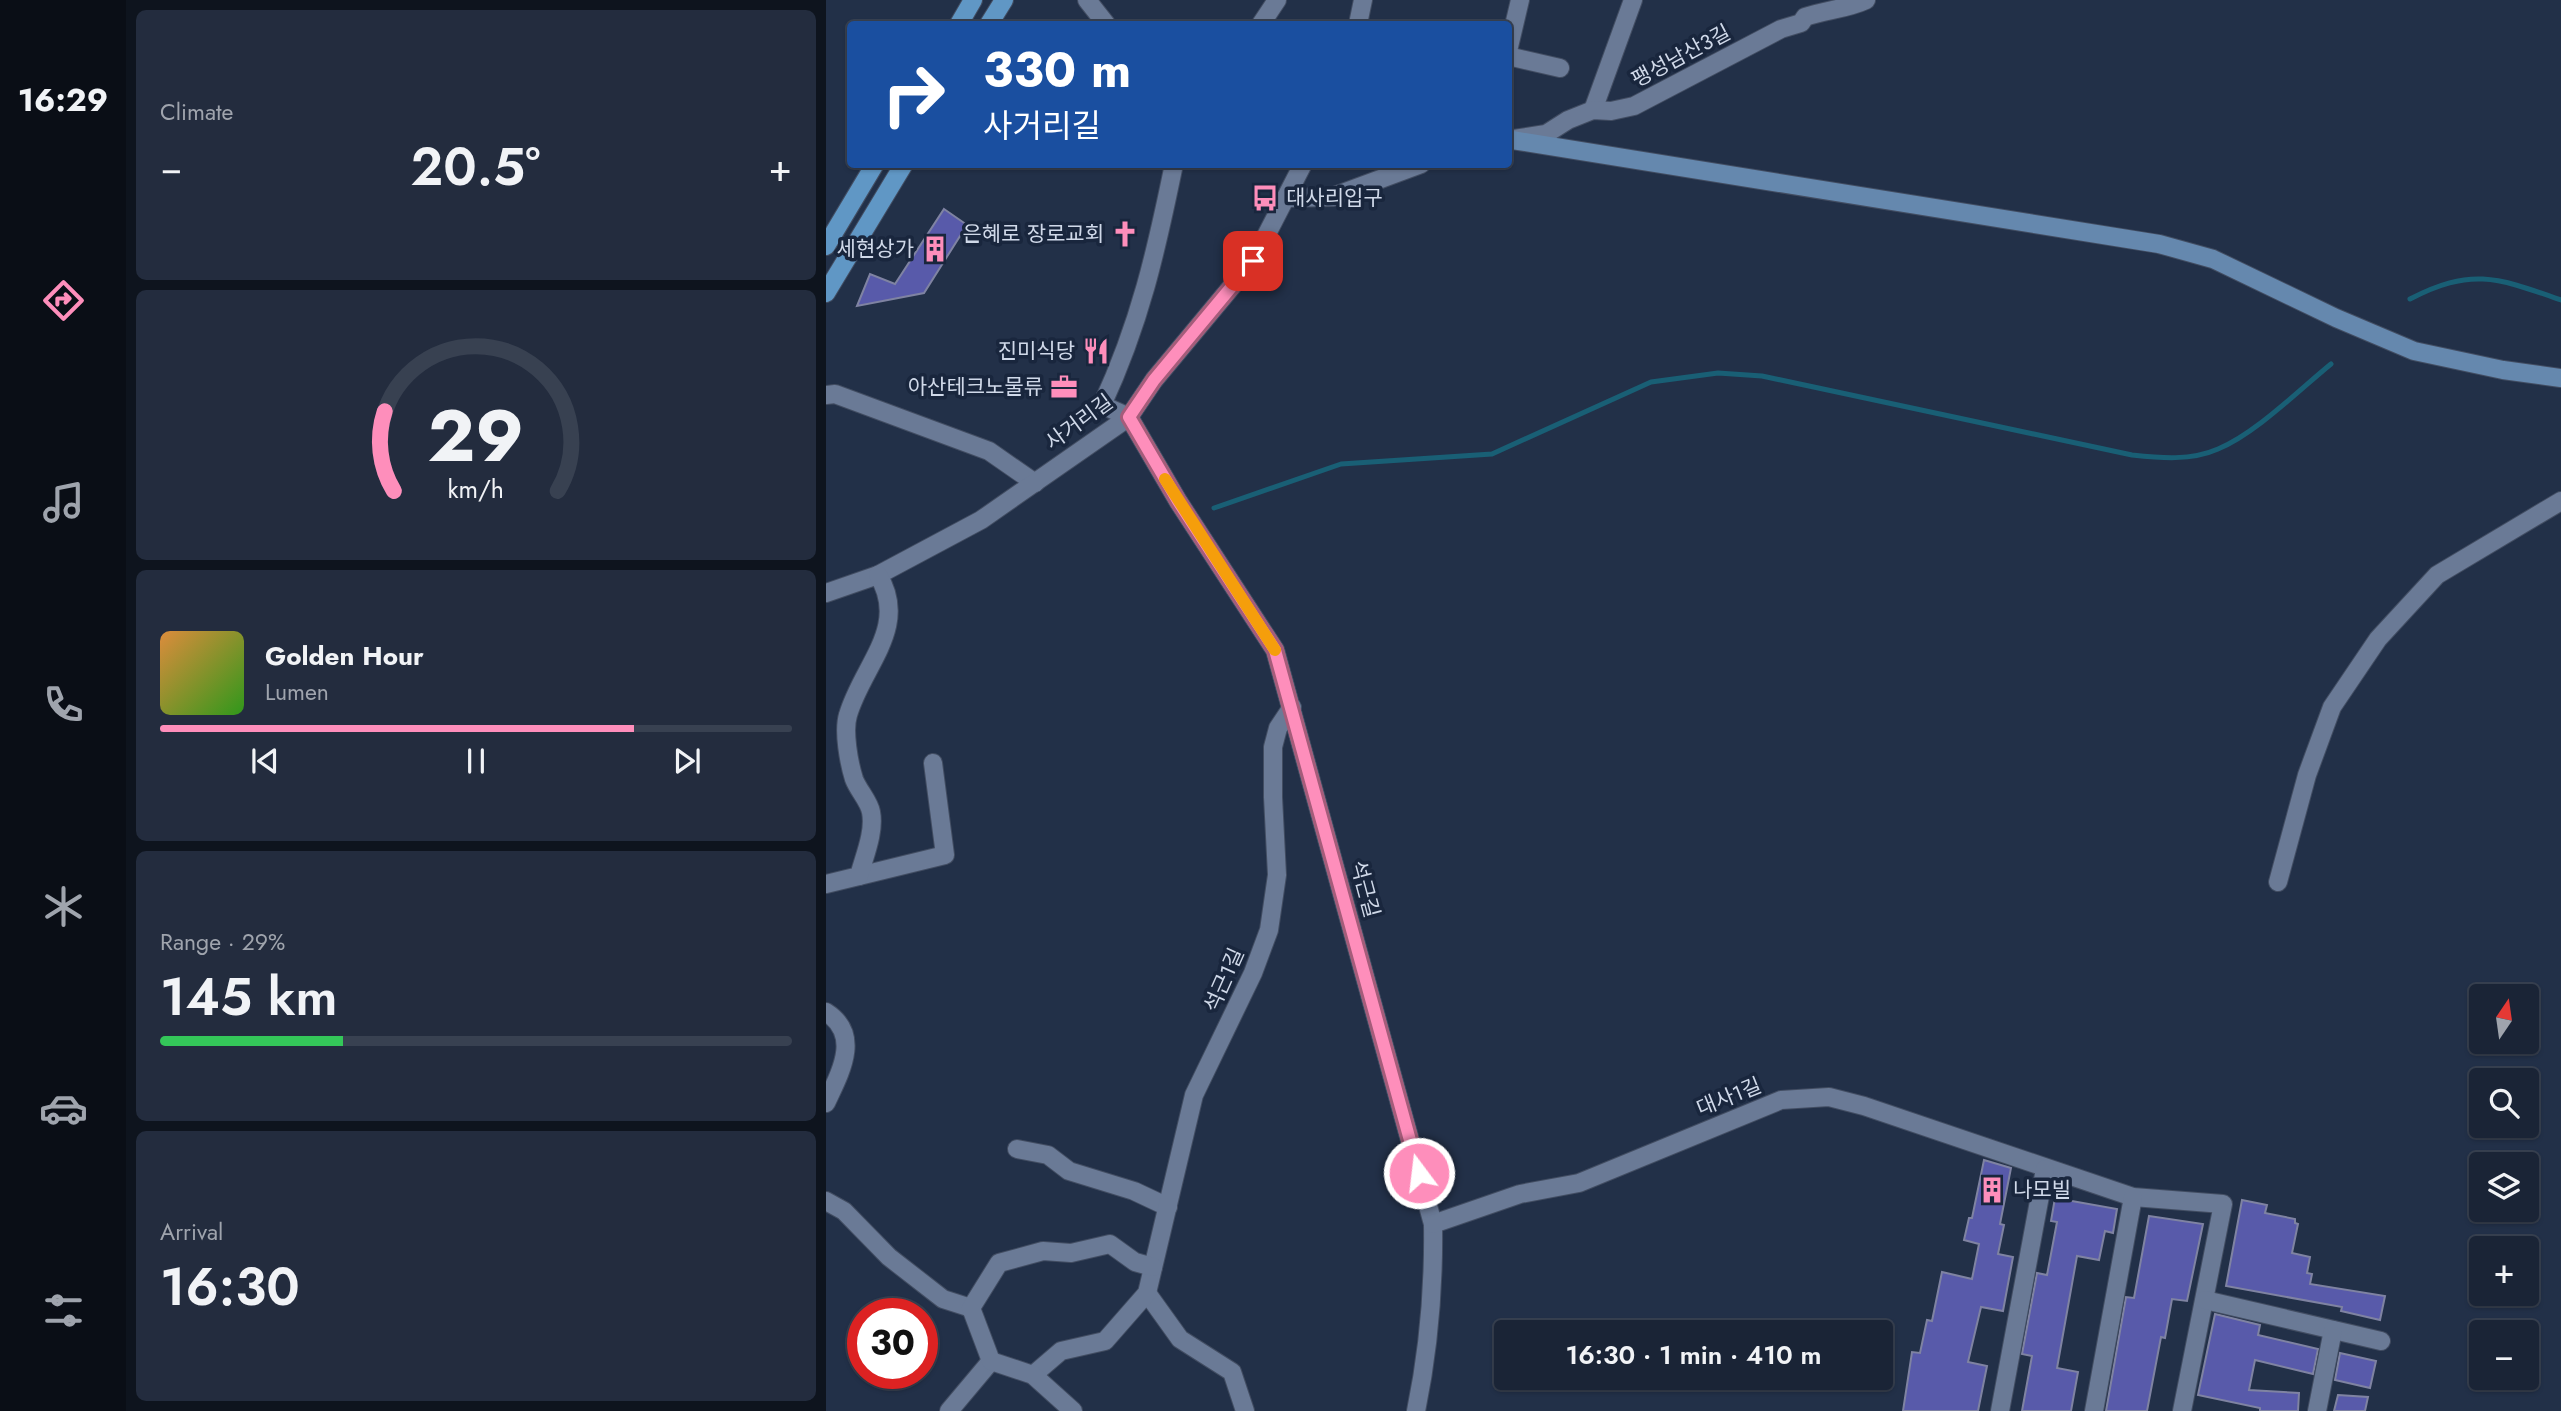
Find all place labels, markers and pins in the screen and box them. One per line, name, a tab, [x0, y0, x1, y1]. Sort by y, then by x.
bus stop icon: 대사리입구	[1250, 183, 1280, 213]
place label: 대사리입구	[1286, 183, 1383, 213]
place label: 은혜로 장로교회	[962, 219, 1104, 249]
church icon: 은혜로 장로교회	[1110, 219, 1140, 249]
pin	[1223, 231, 1283, 291]
place label: 세현상가	[837, 234, 914, 264]
building icon: 세현상가	[920, 234, 950, 264]
place label: 진미식당	[998, 336, 1075, 366]
restaurant icon: 진미식당	[1081, 336, 1111, 366]
place label: 아산테크노물류	[908, 372, 1043, 402]
office icon: 아산테크노물류	[1049, 372, 1079, 402]
building icon: 나모빌	[1977, 1175, 2007, 1205]
place label: 나모빌	[2013, 1175, 2071, 1205]

